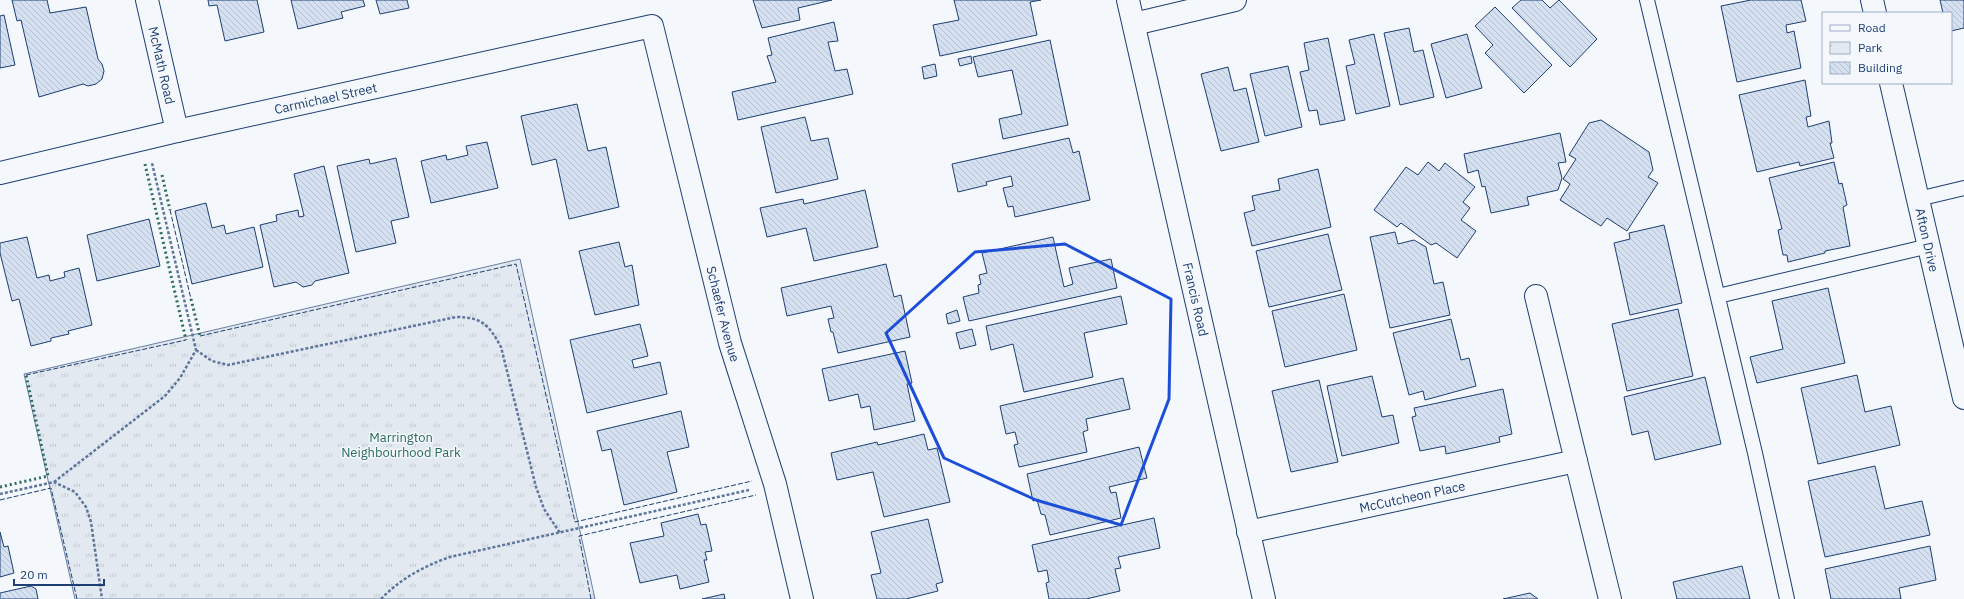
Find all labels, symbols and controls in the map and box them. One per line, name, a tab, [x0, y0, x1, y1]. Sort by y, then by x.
legend	[1822, 12, 1952, 84]
text: Road	[1858, 20, 1886, 35]
street label: McMath Road	[144, 25, 179, 106]
text: Park	[1858, 40, 1883, 55]
text: Building	[1858, 60, 1903, 75]
street label: Carmichael Street	[273, 79, 379, 118]
street label: Afton Drive	[1911, 206, 1942, 274]
street label: Francis Road	[1179, 261, 1212, 338]
street label: Schaefer Avenue	[702, 264, 743, 364]
park label: Marrington Neighbourhood Park	[341, 429, 461, 461]
street label: McCutcheon Place	[1358, 477, 1467, 517]
scale bar	[14, 561, 104, 587]
text: 20 m	[20, 567, 48, 582]

